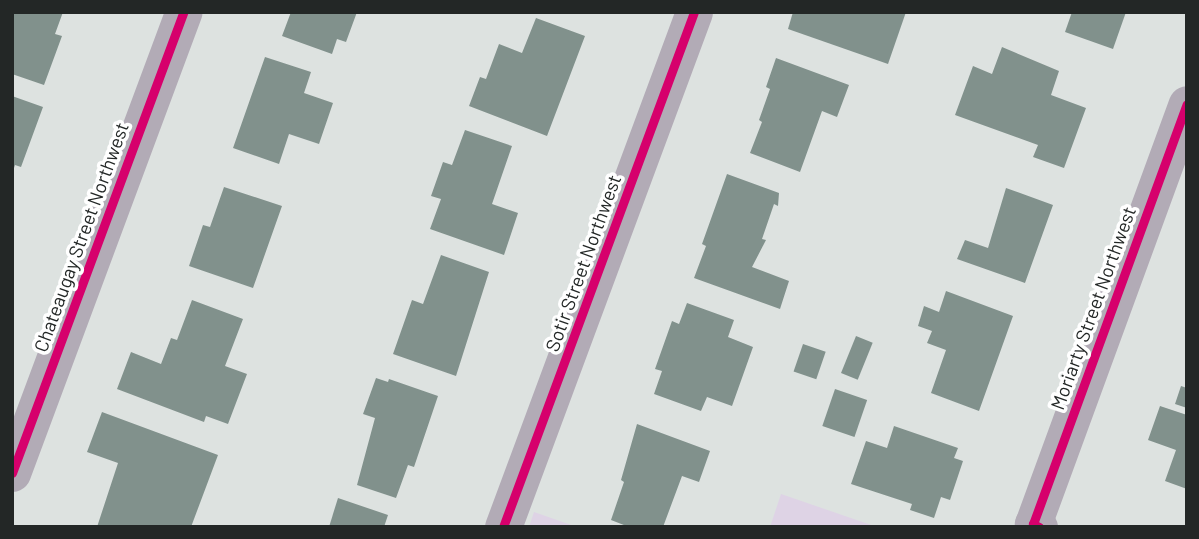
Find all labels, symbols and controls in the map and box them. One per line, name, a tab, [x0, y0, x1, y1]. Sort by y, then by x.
street label: Chateaugay Street Northwest	[29, 119, 133, 355]
street label: Sotir Street Northwest	[540, 172, 626, 354]
street label: Moriarty Street Northwest	[1046, 203, 1140, 413]

